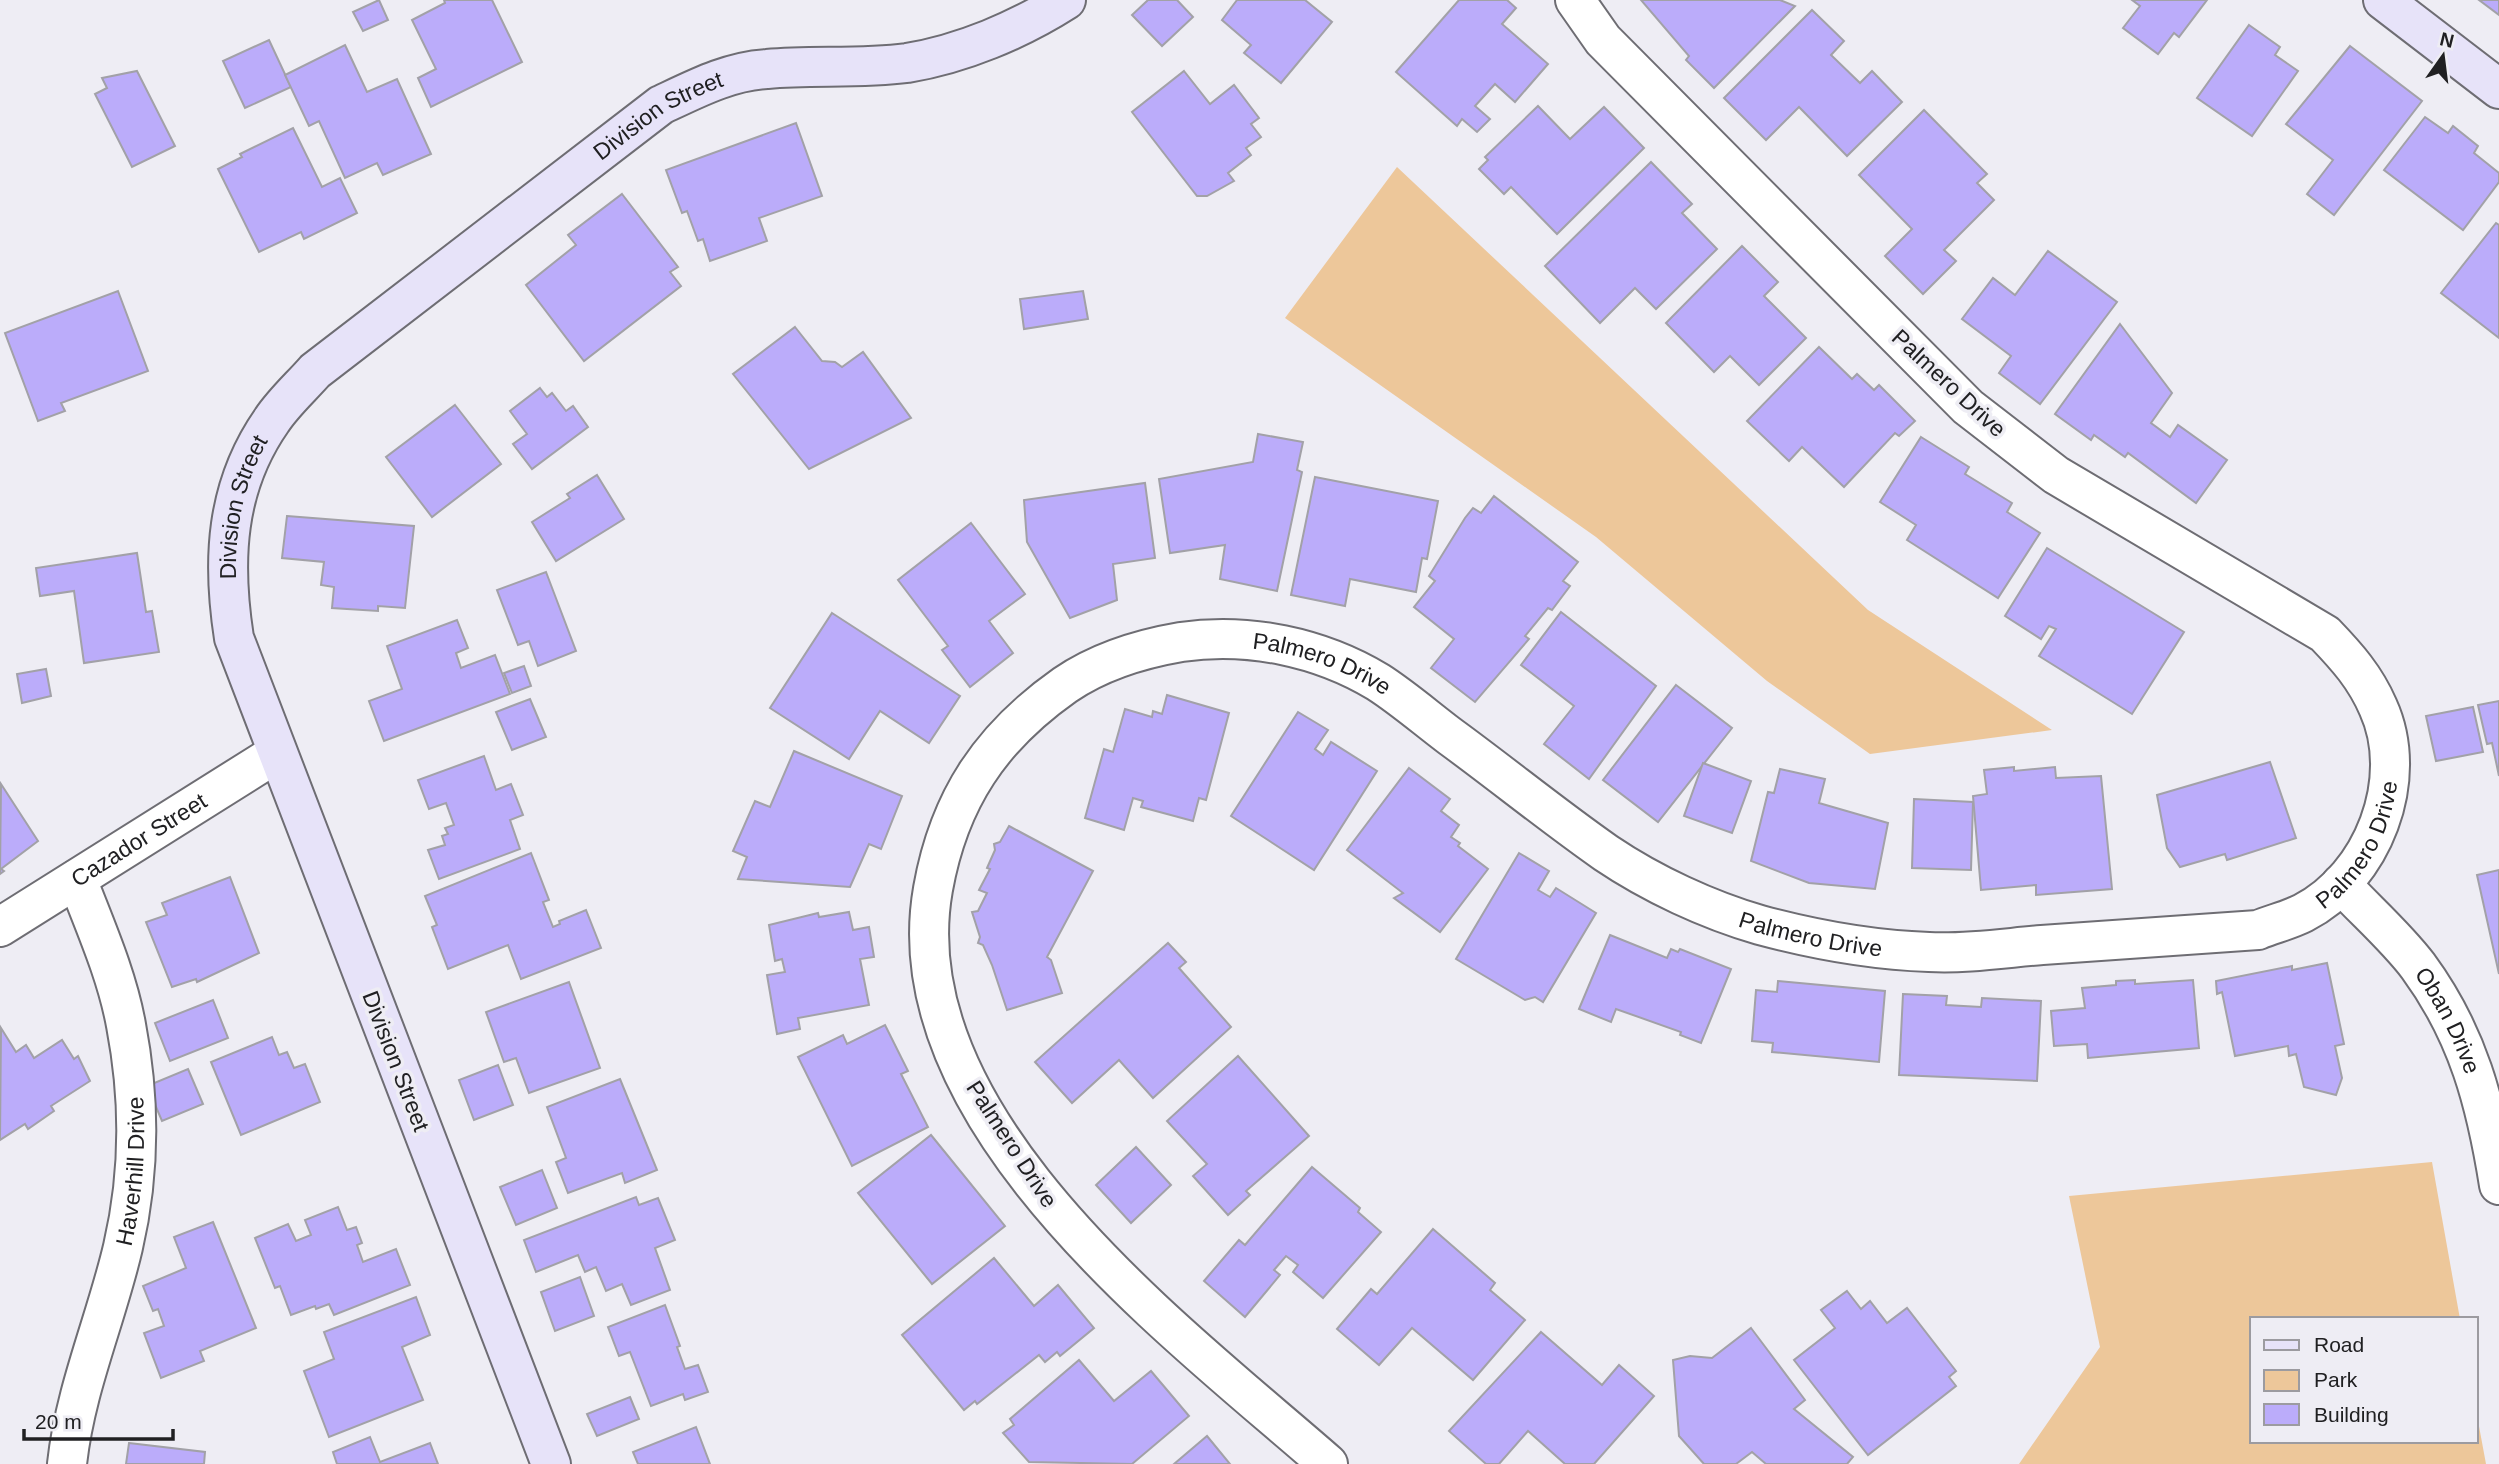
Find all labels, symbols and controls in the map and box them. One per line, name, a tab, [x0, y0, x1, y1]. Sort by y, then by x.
north arrow	[2408, 21, 2478, 91]
text: N	[2438, 28, 2456, 52]
street label: Division Street	[588, 66, 727, 165]
street label: Palmero Drive	[1887, 324, 2011, 442]
street label: Division Street	[215, 430, 273, 579]
street label: Palmero Drive	[1251, 628, 1396, 700]
street label: Palmero Drive	[2311, 779, 2402, 914]
street label: Cazador Street	[66, 787, 212, 892]
street label: Palmero Drive	[1736, 906, 1884, 962]
street label: Oban Drive	[2410, 962, 2486, 1077]
street label: Division Street	[357, 987, 435, 1135]
street label: Palmero Drive	[961, 1076, 1063, 1212]
street label: Haverhill Drive	[111, 1096, 149, 1248]
legend	[2250, 1317, 2478, 1443]
text: Road	[2314, 1333, 2364, 1356]
text: Park	[2314, 1368, 2358, 1391]
scale bar	[24, 1398, 173, 1442]
text: Building	[2314, 1403, 2389, 1426]
text: 20 m	[35, 1410, 82, 1433]

